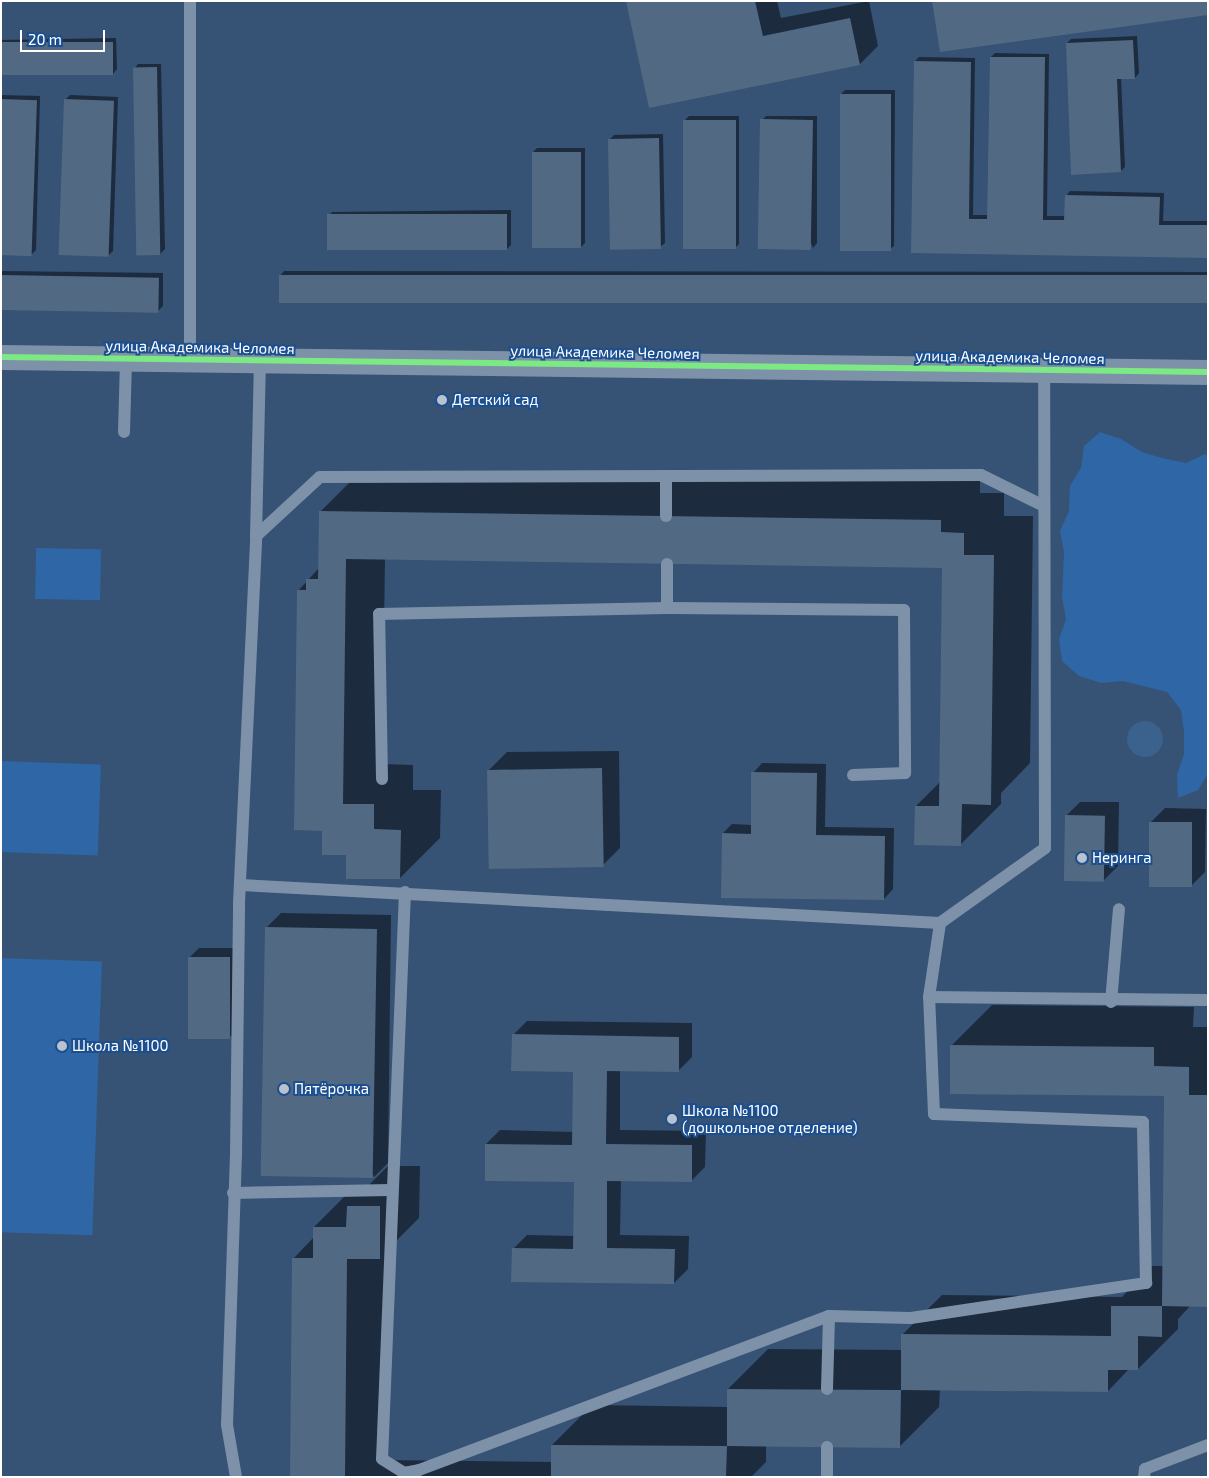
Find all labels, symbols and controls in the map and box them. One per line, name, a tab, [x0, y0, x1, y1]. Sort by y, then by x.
scale bar	[22, 20, 108, 52]
text: 20 m	[28, 30, 62, 48]
street label: улица Академика Челомея	[105, 336, 295, 358]
street label: улица Академика Челомея	[510, 341, 700, 363]
street label: улица Академика Челомея	[915, 346, 1105, 368]
place label: Детский сад	[452, 391, 538, 409]
marker: Детский сад	[436, 394, 448, 406]
place label: Неринга	[1092, 849, 1152, 867]
marker: Неринга	[1076, 852, 1088, 864]
place label: Школа №1100	[72, 1037, 168, 1055]
marker: Школа №1100	[56, 1040, 68, 1052]
place label: Пятёрочка	[294, 1080, 369, 1098]
marker: Пятёрочка	[278, 1083, 290, 1095]
place label: Школа №1100 (дошкольное отделение)	[682, 1101, 858, 1136]
marker: Школа №1100 (дошкольное отделение)	[666, 1113, 678, 1125]

